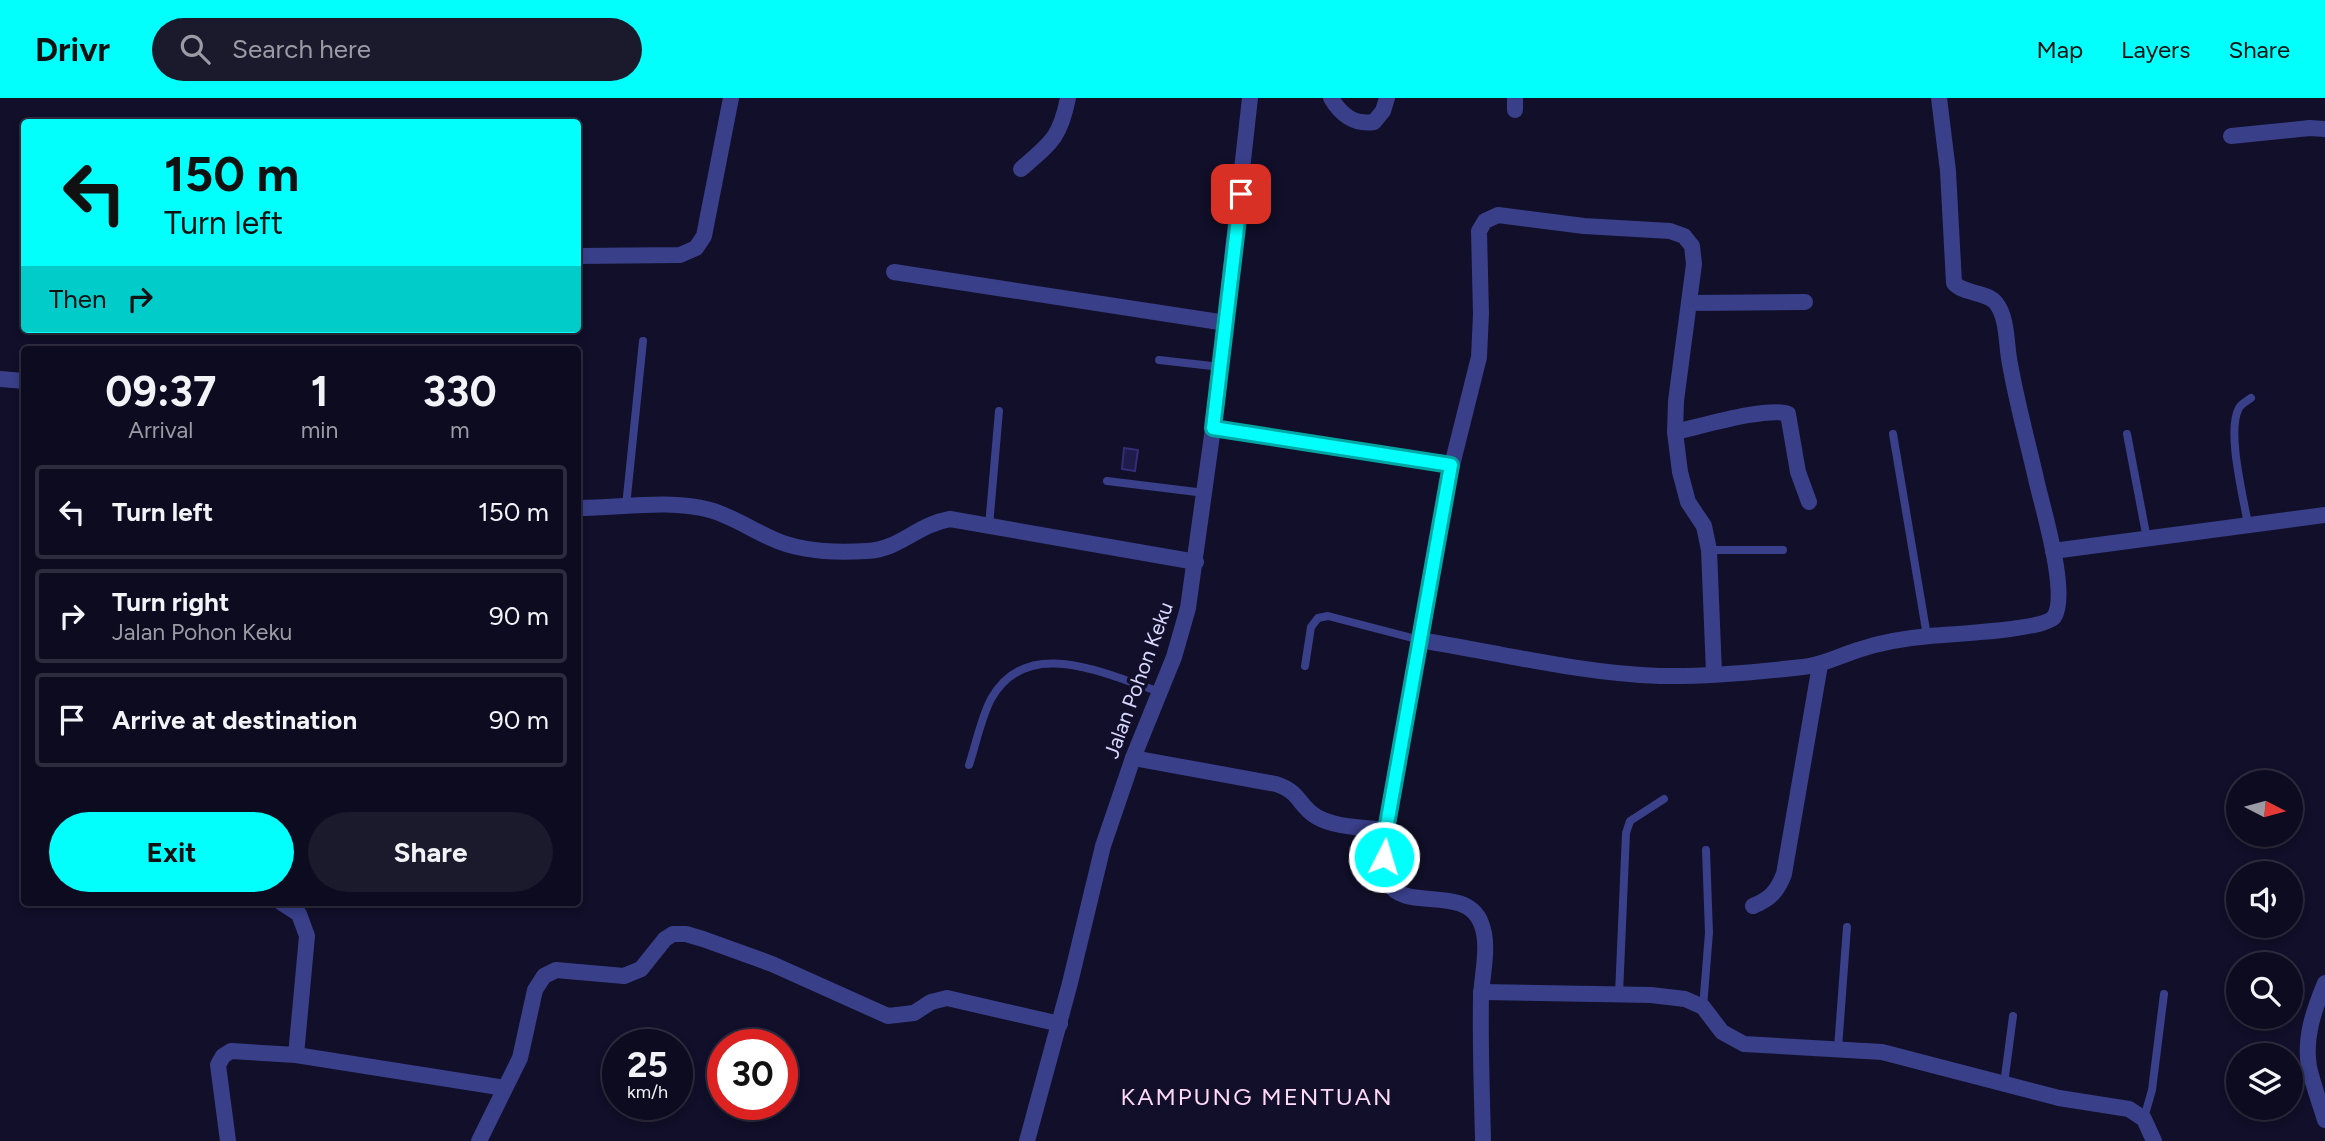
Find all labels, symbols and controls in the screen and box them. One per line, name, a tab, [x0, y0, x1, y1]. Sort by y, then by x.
search box	[152, 18, 642, 81]
text: Drivr	[35, 30, 110, 69]
icon: search	[176, 30, 214, 68]
text: Search here	[232, 33, 371, 65]
text: Map	[2036, 35, 2083, 64]
text: Layers	[2121, 35, 2190, 64]
text: Share	[2228, 35, 2290, 64]
text: 150 m	[164, 144, 299, 203]
icon: left	[49, 147, 140, 238]
pin	[1211, 164, 1271, 224]
icon: arrive	[1222, 175, 1260, 213]
text: Turn left	[164, 204, 283, 242]
icon: right	[121, 280, 159, 318]
text: Then	[49, 283, 107, 315]
text: 09:37	[105, 366, 216, 417]
text: 1	[311, 366, 328, 417]
text: 330	[423, 366, 497, 417]
text: Arrival	[128, 416, 193, 444]
text: min	[301, 416, 338, 444]
text: m	[450, 416, 469, 444]
icon: left	[53, 493, 91, 531]
text: Turn left	[112, 496, 213, 528]
text: 150 m	[478, 496, 549, 528]
text: Turn right	[112, 586, 229, 618]
icon: right	[53, 597, 91, 635]
street label: Jalan Pohon Keku	[1098, 598, 1178, 762]
text: 90 m	[489, 600, 549, 632]
text: Jalan Pohon Keku	[112, 618, 292, 646]
icon: arrive	[53, 701, 91, 739]
text: Arrive at destination	[112, 704, 357, 736]
text: 90 m	[489, 704, 549, 736]
north arrow	[2226, 770, 2303, 847]
map controls	[2226, 770, 2303, 1120]
button: Exit	[49, 812, 294, 892]
button: Share	[308, 812, 553, 892]
position arrow	[1347, 820, 1421, 894]
button: sound	[2226, 861, 2303, 938]
button: search	[2226, 952, 2303, 1029]
speed limit sign: 30	[707, 1029, 798, 1120]
button: layers	[2226, 1043, 2303, 1120]
text: 25	[627, 1044, 668, 1086]
text: km/h	[627, 1081, 668, 1103]
district label: KAMPUNG MENTUAN	[1121, 1082, 1393, 1111]

